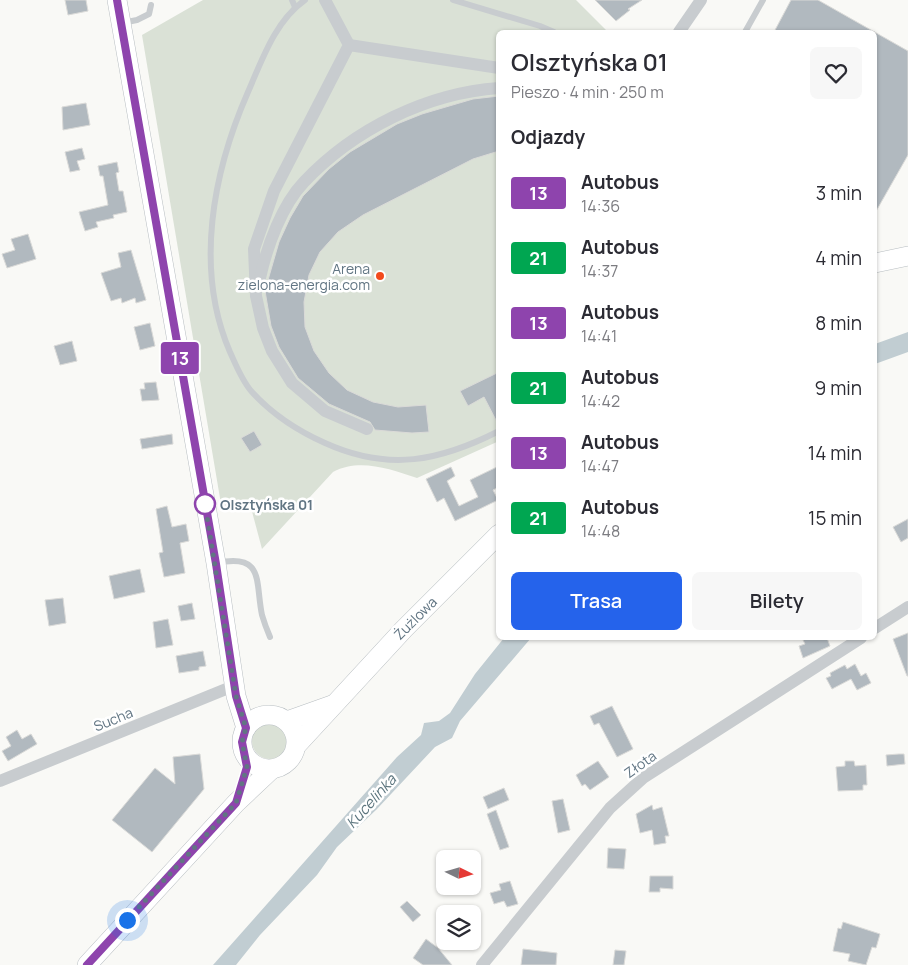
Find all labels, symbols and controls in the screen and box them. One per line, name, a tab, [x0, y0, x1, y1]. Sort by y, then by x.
text: Olsztyńska 01	[511, 45, 668, 78]
button: heart	[810, 47, 862, 99]
text: Pieszo · 4 min · 250 m	[511, 81, 664, 103]
text: Odjazdy	[511, 124, 585, 150]
text: Autobus	[581, 169, 659, 195]
text: 3 min	[816, 180, 862, 206]
text: 13	[529, 181, 548, 205]
text: 14:36	[581, 195, 620, 217]
text: Autobus	[581, 234, 659, 260]
text: 4 min	[815, 245, 862, 271]
text: 21	[529, 246, 548, 270]
place label: Arena zielona-energia.com	[238, 259, 370, 294]
text: 14:37	[581, 260, 618, 282]
marker: Arena zielona-energia.com	[374, 270, 386, 282]
text: Autobus	[581, 299, 659, 325]
text: 8 min	[815, 310, 862, 336]
text: 13	[529, 311, 548, 335]
text: 14:41	[581, 325, 617, 347]
line badge: 13	[158, 342, 202, 374]
text: 13	[171, 346, 189, 370]
text: Autobus	[581, 364, 659, 390]
text: 9 min	[815, 375, 862, 401]
text: 21	[529, 376, 548, 400]
text: 14:42	[581, 390, 620, 412]
text: Autobus	[581, 429, 659, 455]
text: 14 min	[808, 440, 862, 466]
text: 13	[529, 441, 548, 465]
text: 14:47	[581, 455, 619, 477]
marker: Olsztyńska 01	[194, 493, 216, 515]
text: Autobus	[581, 494, 659, 520]
place label: Olsztyńska 01	[220, 495, 313, 514]
text: 15 min	[808, 505, 862, 531]
text: 21	[529, 506, 548, 530]
text: 14:48	[581, 520, 620, 542]
button: Trasa	[511, 572, 682, 630]
button: Bilety	[692, 572, 862, 630]
street label: Żużlowa	[389, 592, 441, 644]
street label: Sucha	[91, 703, 135, 735]
street label: Złota	[620, 746, 660, 782]
water label: Kucelinka	[341, 769, 401, 832]
north arrow	[436, 850, 481, 895]
map controls	[436, 850, 481, 950]
button: layers	[436, 905, 481, 950]
your location	[115, 908, 140, 933]

